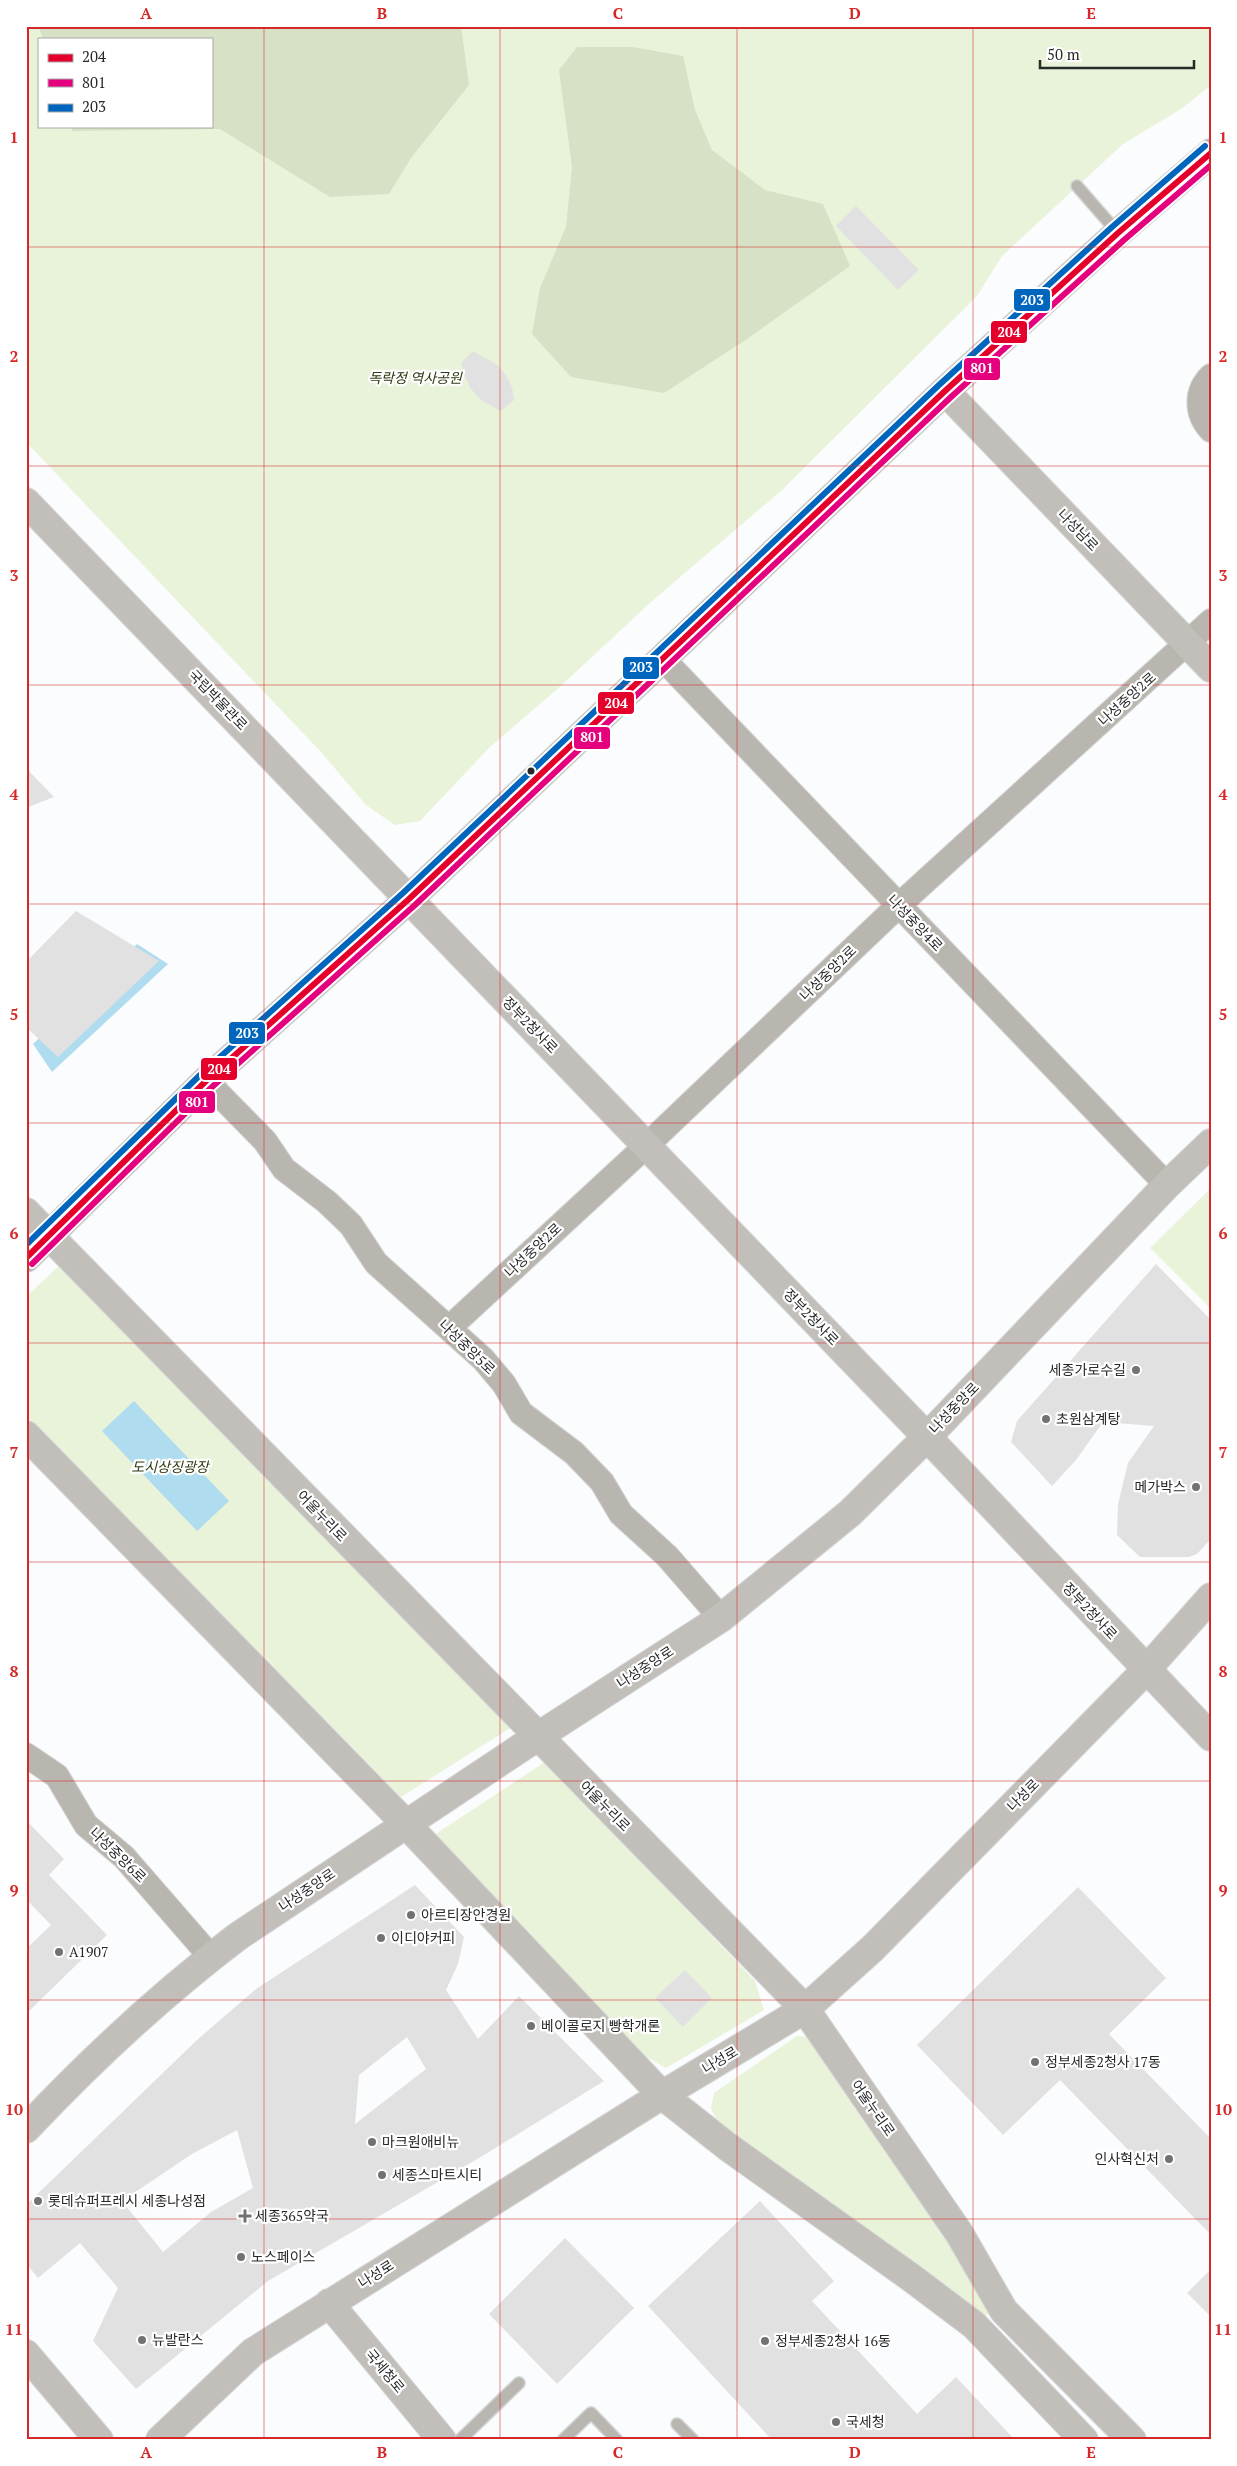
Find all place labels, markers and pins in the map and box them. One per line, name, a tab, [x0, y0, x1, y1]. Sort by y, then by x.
unlabelled marker	[526, 766, 536, 776]
place label: 세종가로수길	[1049, 1360, 1126, 1379]
marker: 세종가로수길	[1130, 1364, 1142, 1376]
place label: 초원삼계탕	[1056, 1409, 1121, 1428]
marker: 초원삼계탕	[1040, 1413, 1052, 1425]
place label: 메가박스	[1134, 1477, 1186, 1496]
marker: 메가박스	[1190, 1481, 1202, 1493]
place label: 아르티장안경원	[421, 1905, 511, 1924]
marker: 아르티장안경원	[405, 1909, 417, 1921]
place label: 이디야커피	[391, 1928, 455, 1947]
marker: 이디야커피	[375, 1932, 387, 1944]
place label: A1907	[69, 1942, 108, 1961]
marker: A1907	[53, 1946, 65, 1958]
place label: 베이콜로지 빵학개론	[541, 2016, 660, 2035]
marker: 베이콜로지 빵학개론	[525, 2020, 537, 2032]
place label: 정부세종2청사 17동	[1045, 2052, 1161, 2071]
marker: 정부세종2청사 17동	[1029, 2056, 1041, 2068]
place label: 마크원애비뉴	[382, 2132, 459, 2151]
marker: 마크원애비뉴	[366, 2136, 378, 2148]
place label: 인사혁신처	[1095, 2149, 1159, 2168]
marker: 인사혁신처	[1163, 2153, 1175, 2165]
place label: 세종스마트시티	[392, 2165, 482, 2184]
marker: 세종스마트시티	[376, 2169, 388, 2181]
place label: 롯데슈퍼프레시 세종나성점	[48, 2191, 206, 2210]
marker: 롯데슈퍼프레시 세종나성점	[32, 2195, 44, 2207]
place label: 세종365약국	[255, 2206, 329, 2225]
marker: 세종365약국	[239, 2210, 251, 2222]
place label: 노스페이스	[251, 2247, 316, 2266]
marker: 노스페이스	[235, 2251, 247, 2263]
place label: 뉴발란스	[152, 2330, 204, 2349]
place label: 정부세종2청사 16동	[775, 2331, 891, 2350]
marker: 뉴발란스	[136, 2334, 148, 2346]
marker: 정부세종2청사 16동	[759, 2335, 771, 2347]
place label: 국세청	[846, 2412, 885, 2431]
marker: 국세청	[830, 2416, 842, 2428]

